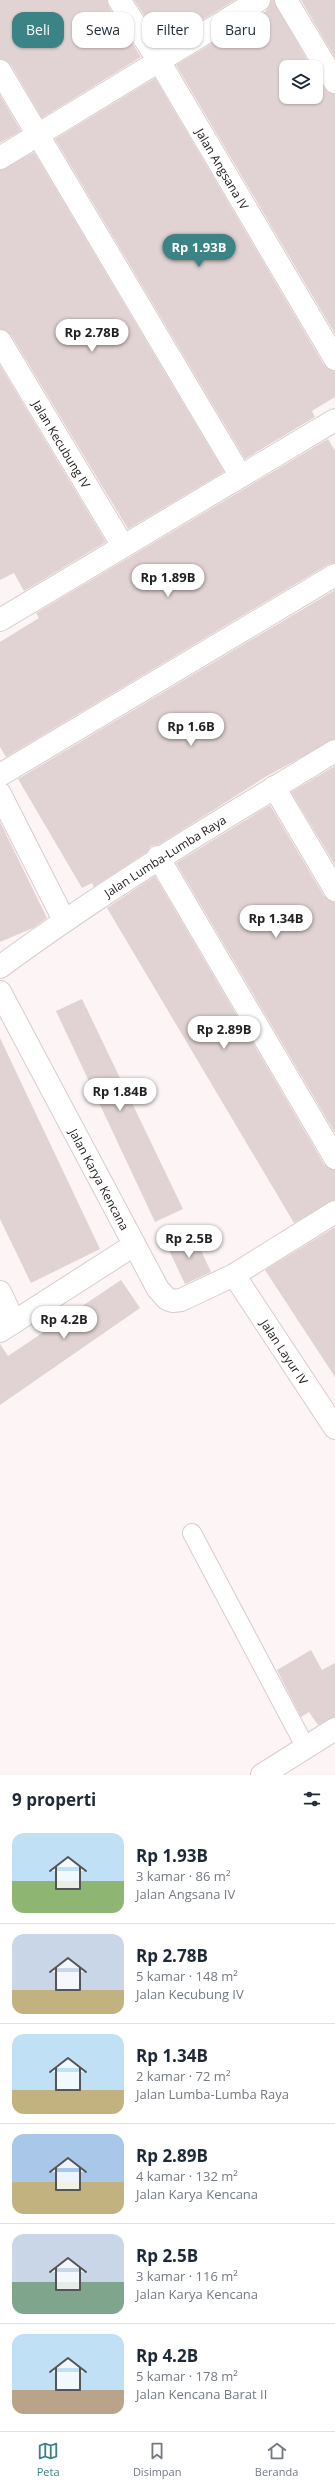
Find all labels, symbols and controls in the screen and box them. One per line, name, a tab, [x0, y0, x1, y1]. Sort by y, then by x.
chip: Beli	[12, 12, 64, 48]
chip: Sewa	[72, 12, 134, 48]
chip: Filter	[142, 12, 203, 48]
chip: Baru	[211, 12, 270, 48]
map controls	[279, 60, 323, 104]
button: layers	[279, 60, 323, 104]
street label: Jalan Angsana IV	[191, 124, 254, 213]
pin: Rp 1.93B	[158, 234, 240, 268]
text: Rp 1.93B	[172, 238, 226, 256]
pin: Rp 2.78B	[51, 319, 133, 353]
text: Rp 2.78B	[65, 323, 119, 341]
street label: Jalan Kecubung IV	[28, 396, 95, 492]
pin: Rp 1.89B	[127, 564, 209, 598]
text: Rp 1.89B	[141, 568, 195, 586]
pin: Rp 1.6B	[154, 713, 228, 747]
text: Rp 1.6B	[167, 717, 215, 735]
street label: Jalan Lumba-Lumba Raya	[100, 811, 229, 901]
pin: Rp 1.34B	[235, 905, 317, 939]
text: Rp 1.34B	[249, 909, 303, 927]
pin: Rp 2.89B	[183, 1016, 265, 1050]
text: Rp 2.89B	[197, 1020, 251, 1038]
pin: Rp 1.84B	[79, 1078, 161, 1112]
text: Rp 1.84B	[93, 1082, 147, 1100]
street label: Jalan Karya Kencana	[65, 1125, 134, 1233]
pin: Rp 2.5B	[152, 1225, 226, 1259]
text: Rp 2.5B	[165, 1229, 213, 1247]
pin: Rp 4.2B	[27, 1306, 101, 1340]
text: Rp 4.2B	[40, 1310, 88, 1328]
street label: Jalan Layur IV	[256, 1315, 313, 1388]
text: 9 properti	[12, 1788, 96, 1811]
icon: filters	[301, 1788, 323, 1810]
text: Rp 1.93B	[136, 1844, 208, 1867]
icon: home	[44, 1849, 92, 1897]
text: 3 kamar · 86 m²	[136, 1867, 230, 1885]
text: Jalan Angsana IV	[136, 1885, 235, 1903]
text: Rp 2.78B	[136, 1944, 208, 1967]
icon: home	[44, 1950, 92, 1998]
text: 5 kamar · 148 m²	[136, 1967, 238, 1985]
text: Jalan Kecubung IV	[136, 1985, 244, 2003]
text: Rp 1.34B	[136, 2044, 208, 2067]
icon: home	[44, 2050, 92, 2098]
text: 2 kamar · 72 m²	[136, 2067, 230, 2085]
text: Jalan Lumba-Lumba Raya	[136, 2085, 289, 2103]
text: Rp 2.89B	[136, 2144, 208, 2167]
icon: home	[44, 2150, 92, 2198]
text: 4 kamar · 132 m²	[136, 2167, 238, 2185]
text: Jalan Karya Kencana	[136, 2185, 258, 2203]
text: Rp 2.5B	[136, 2244, 198, 2267]
icon: home	[44, 2250, 92, 2298]
text: 3 kamar · 116 m²	[136, 2267, 238, 2285]
text: Jalan Karya Kencana	[136, 2285, 258, 2303]
text: Rp 4.2B	[136, 2344, 198, 2367]
icon: home	[44, 2350, 92, 2398]
text: 5 kamar · 178 m²	[136, 2367, 238, 2385]
text: Jalan Kencana Barat II	[136, 2385, 267, 2403]
tab: Peta	[37, 2440, 60, 2479]
tab: Disimpan	[133, 2440, 181, 2479]
tab: Beranda	[255, 2440, 298, 2479]

